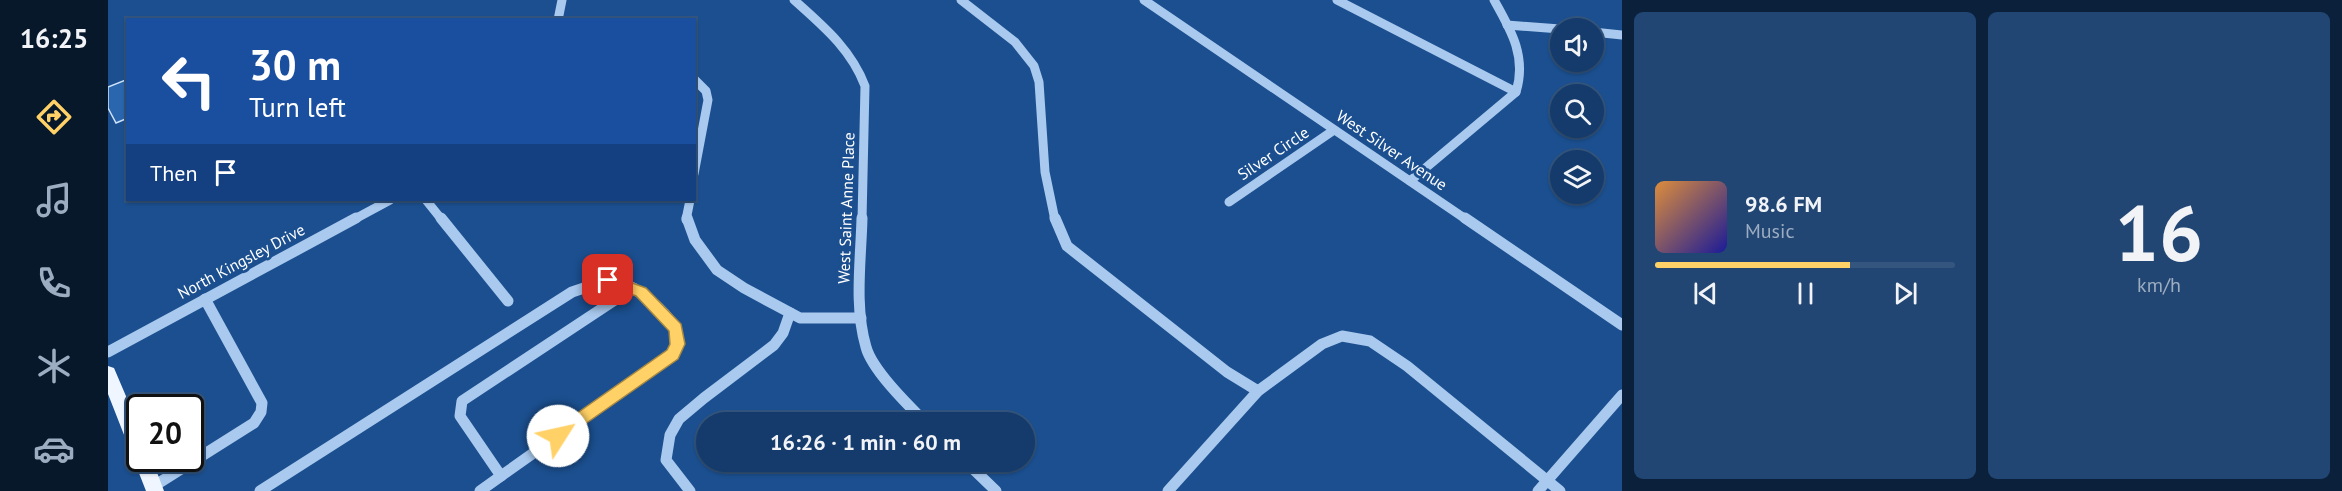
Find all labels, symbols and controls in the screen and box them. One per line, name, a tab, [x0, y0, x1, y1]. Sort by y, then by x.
map controls	[1550, 18, 1604, 204]
button: sound	[1550, 18, 1604, 72]
text: 16:25	[20, 21, 88, 55]
text: 30 m	[249, 37, 341, 92]
icon: left	[150, 42, 228, 120]
button: search	[1550, 84, 1604, 138]
text: Turn left	[249, 90, 346, 124]
icon: directions	[33, 96, 75, 138]
street label: West Silver Avenue	[1333, 106, 1451, 194]
street label: Silver Circle	[1234, 122, 1312, 184]
street label: West Saint Anne Place	[833, 132, 859, 284]
button: layers	[1550, 150, 1604, 204]
icon: arrive	[209, 156, 242, 189]
text: Then	[150, 159, 197, 187]
icon: music	[33, 179, 75, 221]
text: 16	[2115, 182, 2203, 283]
text: 98.6 FM	[1745, 190, 1822, 218]
text: Music	[1745, 218, 1794, 244]
street label: North Kingsley Drive	[174, 219, 308, 303]
pin	[582, 254, 633, 305]
icon: phone	[33, 262, 75, 304]
icon: arrive	[591, 263, 624, 296]
text: km/h	[2137, 272, 2181, 298]
icon: previous	[1689, 277, 1722, 310]
icon: pause	[1789, 277, 1822, 310]
icon: next	[1889, 277, 1922, 310]
icon: climate	[33, 345, 75, 387]
speed limit sign: 20	[126, 394, 204, 472]
position arrow	[526, 404, 590, 468]
icon: car	[33, 428, 75, 470]
text: 16:26 · 1 min · 60 m	[770, 428, 961, 456]

